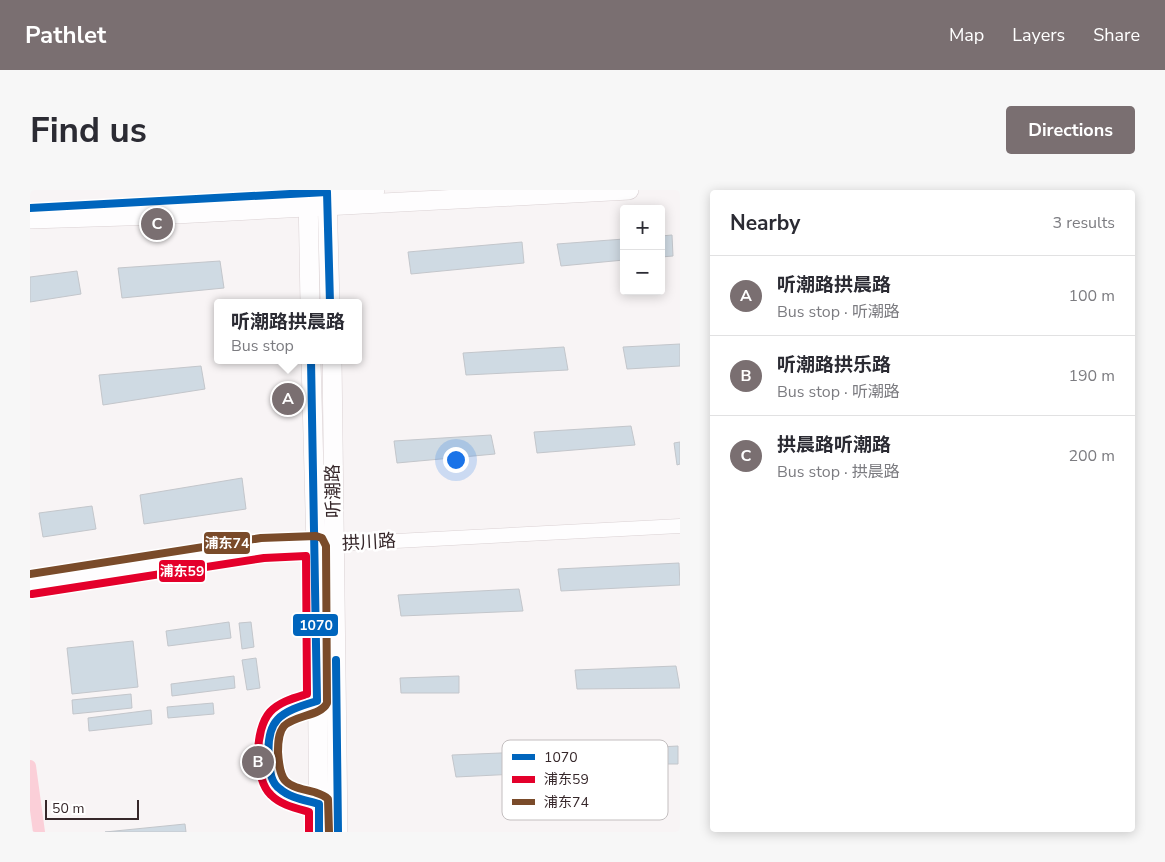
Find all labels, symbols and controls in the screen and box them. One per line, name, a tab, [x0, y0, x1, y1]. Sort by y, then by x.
text: Pathlet	[25, 19, 106, 51]
text: Map	[949, 23, 984, 47]
text: Layers	[1012, 23, 1065, 47]
text: Share	[1093, 23, 1140, 47]
button: Directions	[1006, 106, 1135, 154]
text: Find us	[30, 107, 147, 154]
pin: C	[141, 205, 173, 243]
map controls	[620, 205, 665, 295]
button: +	[620, 205, 665, 250]
text: Nearby	[730, 209, 800, 237]
text: 3 results	[1053, 212, 1115, 234]
button: −	[620, 250, 665, 295]
text: 听潮路拱晨路	[777, 272, 891, 298]
text: A	[740, 285, 752, 307]
text: 100 m	[1068, 285, 1115, 307]
popup	[214, 299, 362, 364]
text: Bus stop · 听潮路	[777, 301, 900, 323]
text: 听潮路拱晨路	[231, 309, 345, 335]
text: Bus stop	[231, 335, 294, 357]
text: 听潮路拱乐路	[777, 352, 891, 378]
text: B	[740, 365, 752, 387]
text: 190 m	[1068, 365, 1115, 387]
pin: A	[272, 380, 304, 418]
text: Bus stop · 听潮路	[777, 381, 900, 403]
text: 拱晨路听潮路	[777, 432, 891, 458]
text: C	[741, 445, 751, 467]
text: 200 m	[1068, 445, 1115, 467]
your location	[443, 447, 469, 473]
text: Bus stop · 拱晨路	[777, 461, 900, 483]
street label: 听潮路	[321, 464, 345, 518]
street label: 拱川路	[341, 529, 397, 555]
line badge: 浦东74	[203, 531, 251, 555]
text: 浦东74	[205, 534, 250, 553]
line badge: 浦东59	[158, 559, 206, 583]
text: 浦东59	[160, 562, 204, 581]
line badge: 1070	[292, 613, 339, 637]
text: 1070	[299, 616, 333, 635]
legend	[502, 740, 668, 820]
pin: B	[242, 743, 274, 781]
text: 1070	[544, 748, 578, 767]
text: 浦东59	[544, 770, 589, 789]
text: 浦东74	[544, 793, 589, 812]
scale bar	[45, 797, 139, 820]
text: 50 m	[52, 799, 84, 818]

